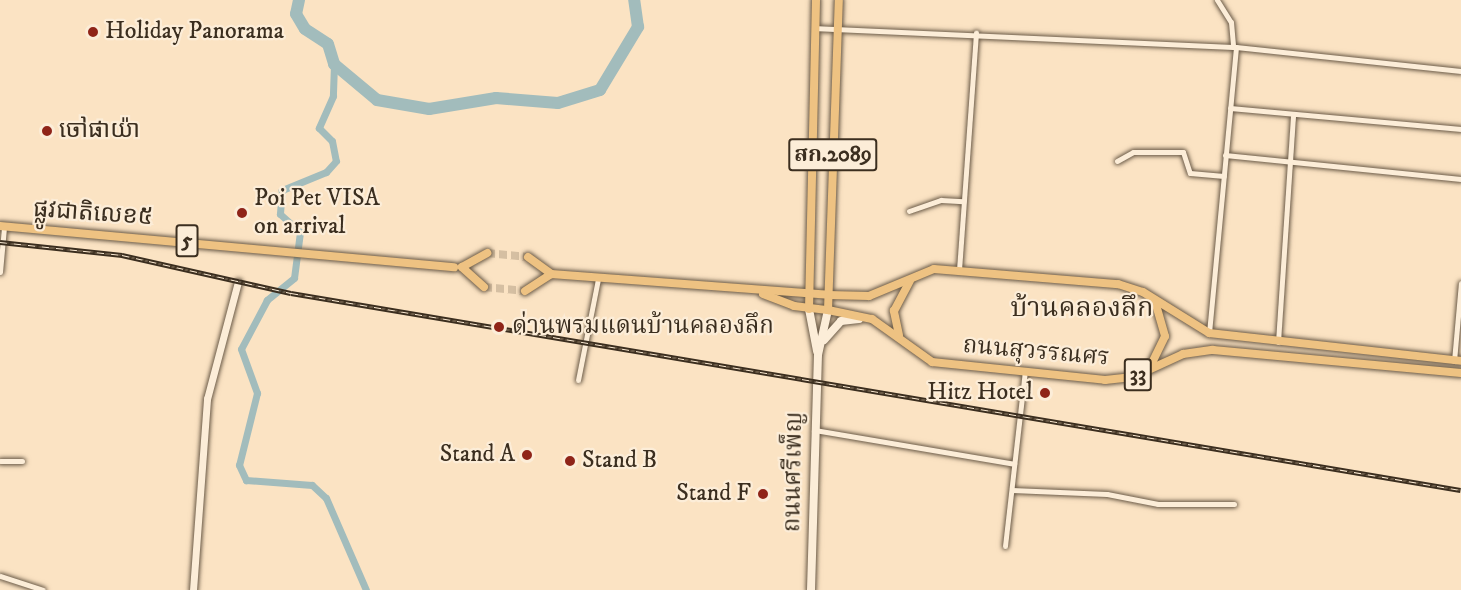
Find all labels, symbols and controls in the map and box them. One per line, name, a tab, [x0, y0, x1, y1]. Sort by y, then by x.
place label: Holiday Panorama	[105, 18, 284, 46]
marker: Holiday Panorama	[86, 25, 100, 39]
place label: ចៅផាយ៉ា	[59, 117, 140, 145]
marker: ចៅផាយ៉ា	[40, 124, 54, 138]
road number: สก.2089	[788, 136, 878, 174]
place label: Poi Pet VISA on arrival	[254, 185, 380, 241]
street label: ផ្លូវជាតិលេខ៥	[32, 195, 154, 233]
marker: Poi Pet VISA on arrival	[235, 206, 249, 220]
road number: 5	[175, 222, 199, 260]
district label: บ้านคลองลึก	[1010, 293, 1154, 325]
place label: ด่านพรมแดนบ้านคลองลึก	[512, 313, 774, 341]
marker: ด่านพรมแดนบ้านคลองลึก	[490, 318, 508, 336]
street label: ถนนสุวรรณศร	[962, 331, 1110, 373]
road number: 33	[1123, 356, 1153, 394]
place label: Hitz Hotel	[927, 379, 1033, 407]
marker: Hitz Hotel	[1038, 386, 1052, 400]
street label: ถนนศรีเพ็ญ	[779, 412, 809, 532]
place label: Stand A	[440, 441, 515, 469]
place label: Stand B	[582, 447, 657, 475]
marker: Stand A	[520, 448, 534, 462]
marker: Stand B	[563, 454, 577, 468]
place label: Stand F	[676, 480, 751, 508]
marker: Stand F	[756, 487, 770, 501]

